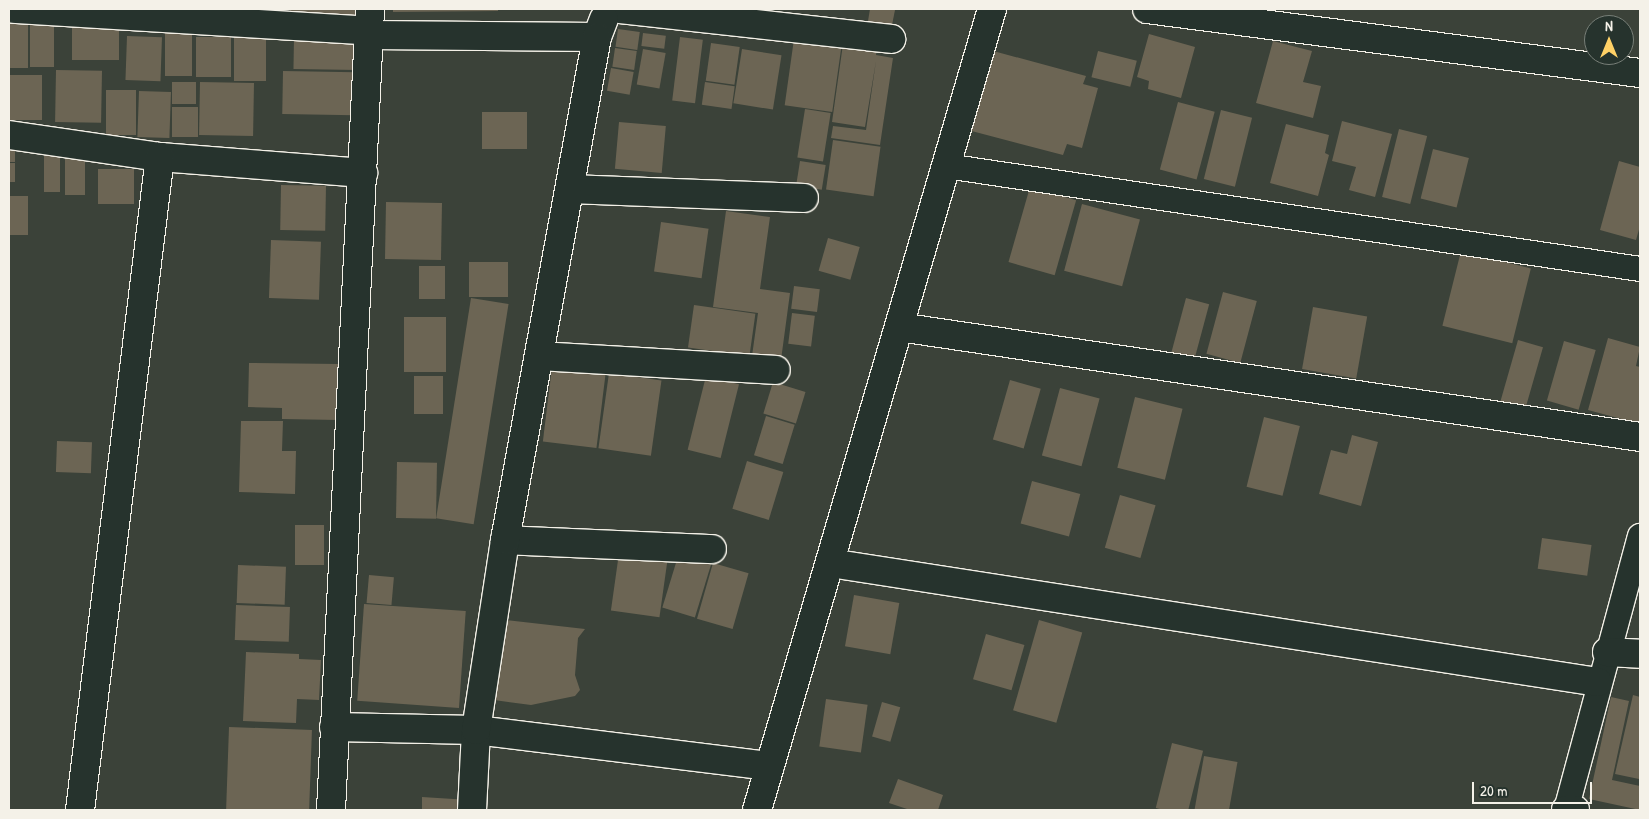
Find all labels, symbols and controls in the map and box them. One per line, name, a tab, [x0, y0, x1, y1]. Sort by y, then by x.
north arrow	[1584, 15, 1634, 65]
text: N	[1605, 16, 1613, 35]
scale bar	[1474, 772, 1594, 804]
text: 20 m	[1480, 780, 1507, 801]

